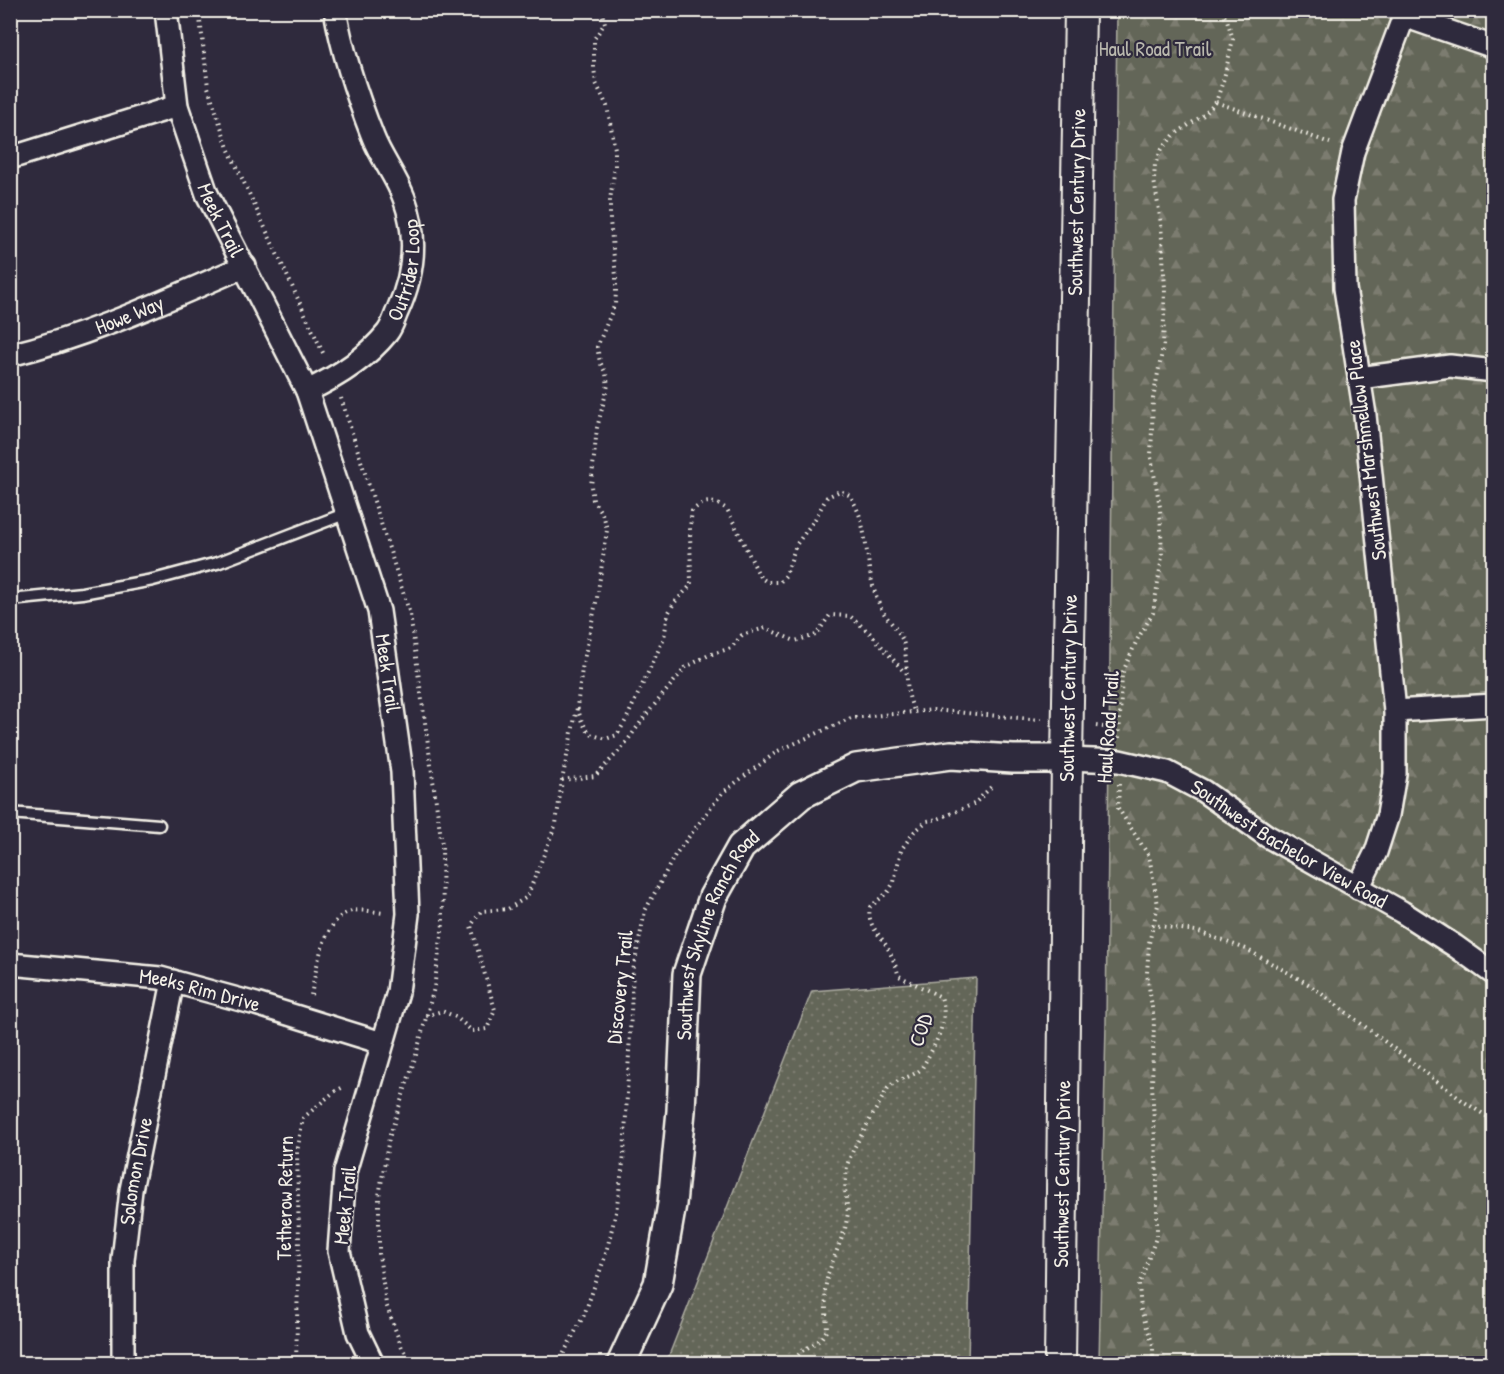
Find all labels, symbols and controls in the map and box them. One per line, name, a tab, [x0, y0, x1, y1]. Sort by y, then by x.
park label: Haul Road Trail	[1099, 34, 1212, 63]
street label: Southwest Century Drive	[1060, 108, 1092, 296]
street label: Meek Trail	[190, 179, 252, 262]
street label: Outrider Loop	[380, 218, 427, 325]
street label: Howe Way	[91, 288, 168, 341]
street label: Southwest Marshmellow Place	[1338, 338, 1393, 562]
street label: Southwest Century Drive	[1052, 594, 1084, 782]
street label: Meek Trail	[368, 632, 408, 715]
street label: Haul Road Trail	[1089, 669, 1126, 784]
street label: Southwest Bachelor View Road	[1186, 772, 1393, 915]
street label: Southwest Skyline Ranch Road	[669, 823, 765, 1041]
street label: Discovery Trail	[599, 928, 640, 1045]
street label: Meeks Rim Drive	[138, 961, 264, 1019]
street label: COD	[901, 1009, 940, 1050]
street label: Southwest Century Drive	[1046, 1080, 1077, 1268]
street label: Solomon Drive	[112, 1115, 159, 1226]
street label: Tetherow Return	[269, 1135, 300, 1261]
street label: Meek Trail	[326, 1164, 363, 1246]

